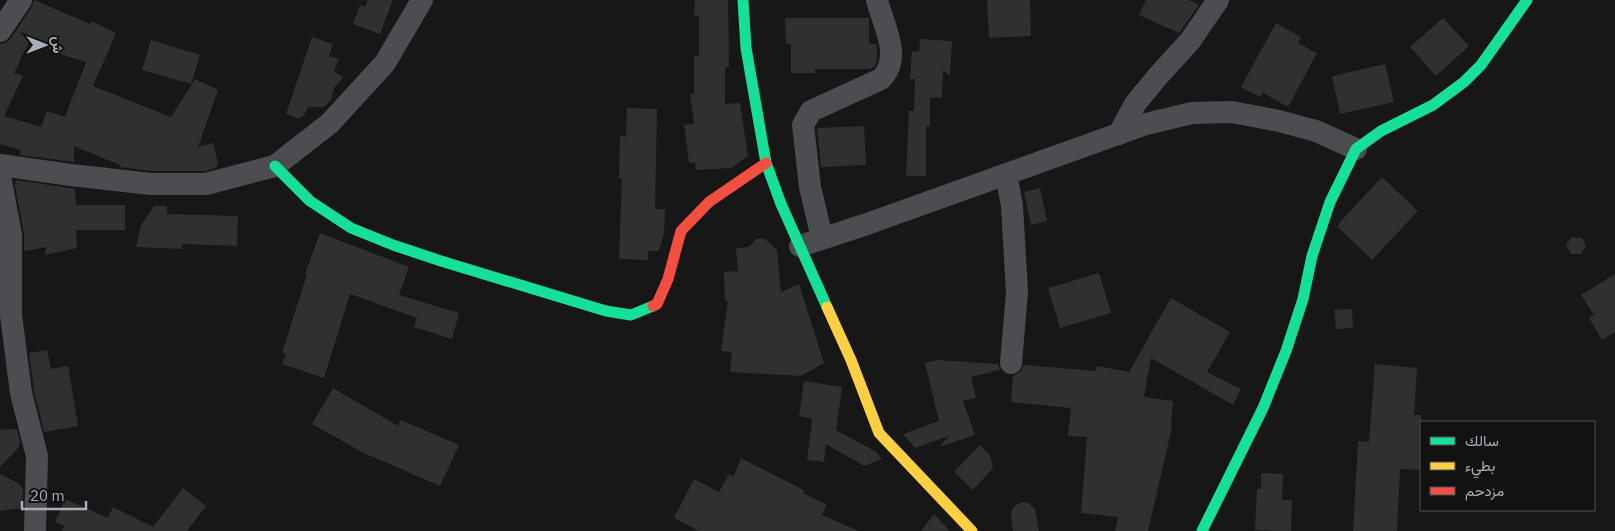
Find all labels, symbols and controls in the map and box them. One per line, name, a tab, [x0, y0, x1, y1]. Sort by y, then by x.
north arrow	[20, 20, 70, 70]
text: ش	[49, 37, 67, 54]
legend	[1420, 421, 1595, 511]
text: سالك	[1465, 431, 1499, 450]
text: بطيء	[1465, 456, 1495, 479]
scale bar	[22, 478, 86, 510]
text: مزدحم	[1465, 481, 1504, 501]
text: 20 m	[30, 486, 65, 505]

